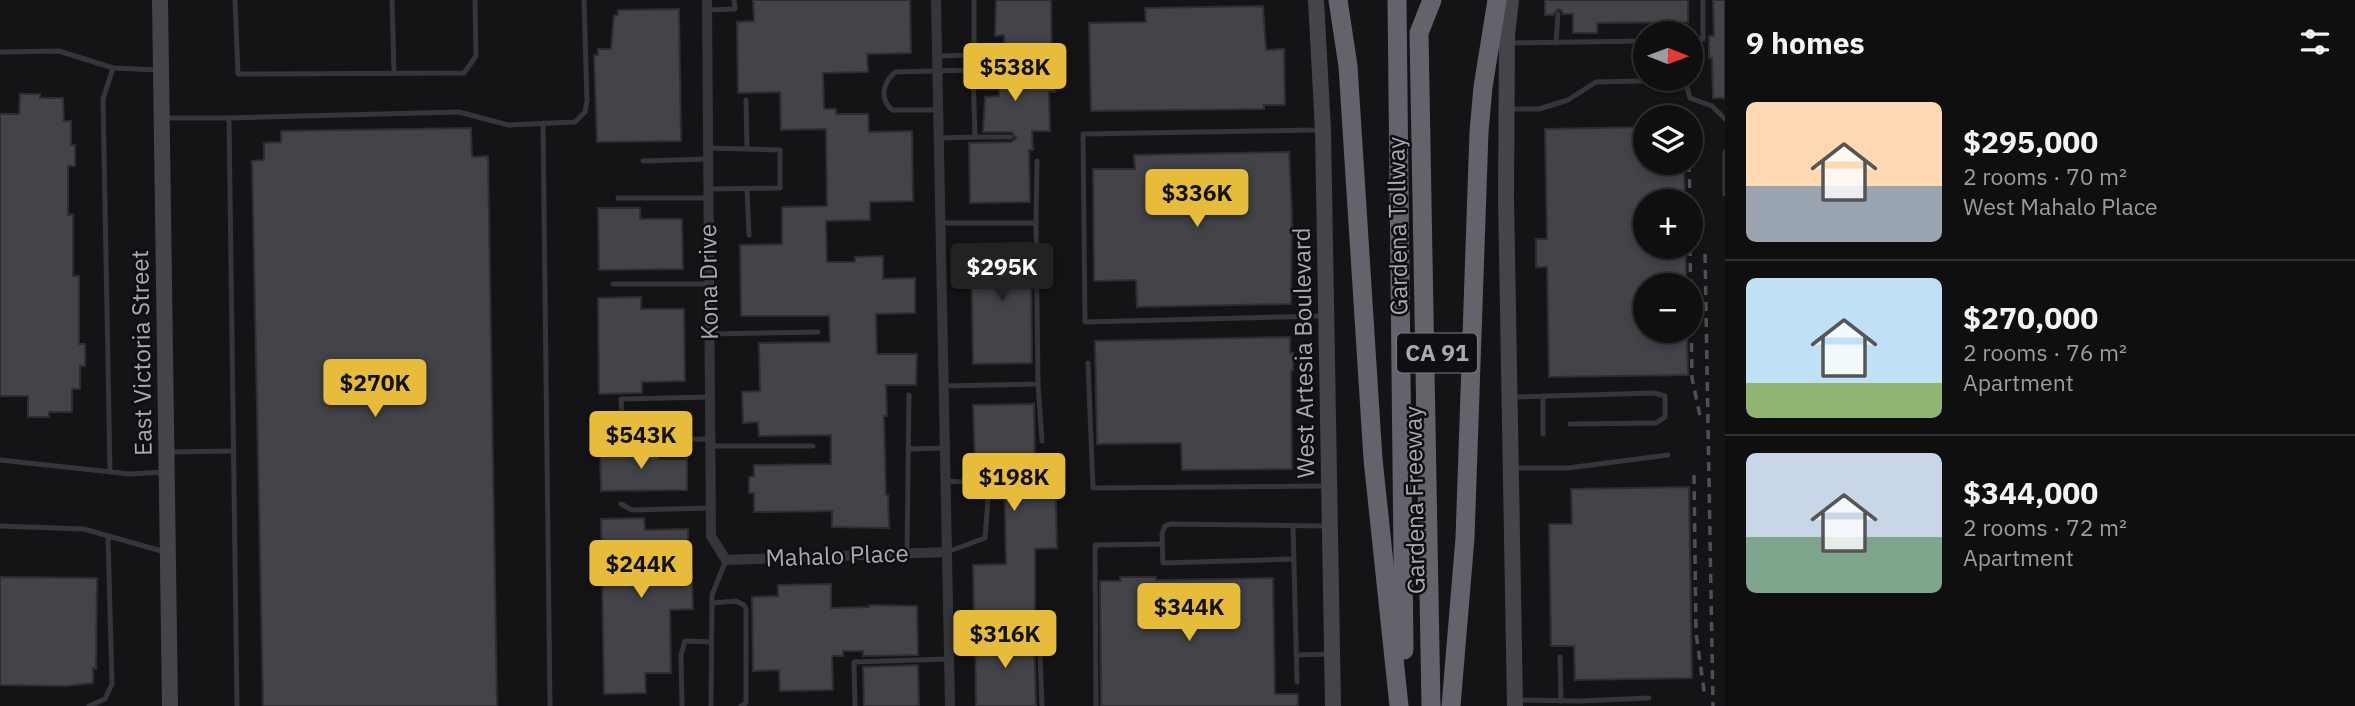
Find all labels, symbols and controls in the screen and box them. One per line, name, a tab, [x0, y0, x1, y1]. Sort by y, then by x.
north arrow	[1633, 21, 1703, 91]
map controls	[1633, 21, 1703, 343]
text: 9 homes	[1746, 23, 1865, 62]
icon: filters	[2296, 23, 2334, 61]
pin: $538K	[966, 43, 1064, 103]
text: $538K	[979, 51, 1051, 81]
button: layers	[1633, 105, 1703, 175]
text: $295,000	[1963, 122, 2098, 161]
icon: home	[1802, 130, 1886, 214]
street label: Gardena Tollway	[1379, 136, 1415, 316]
text: 2 rooms · 70 m²	[1963, 161, 2127, 191]
pin: $336K	[1148, 170, 1246, 229]
text: $336K	[1161, 177, 1233, 207]
button: +	[1633, 189, 1703, 259]
text: West Mahalo Place	[1963, 191, 2158, 221]
street label: Kona Drive	[691, 224, 725, 340]
street label: West Artesia Boulevard	[1285, 227, 1321, 479]
pin: $295K	[953, 244, 1051, 303]
street label: East Victoria Street	[123, 250, 159, 456]
text: $295K	[966, 251, 1038, 281]
button: −	[1633, 273, 1703, 343]
text: $270,000	[1963, 298, 2098, 337]
icon: home	[1802, 306, 1886, 390]
road number: CA 91	[1397, 334, 1477, 372]
text: 2 rooms · 76 m²	[1963, 337, 2127, 367]
pin: $270K	[326, 360, 424, 419]
text: $270K	[339, 367, 411, 397]
text: Apartment	[1963, 367, 2074, 397]
street label: Gardena Freeway	[1396, 406, 1432, 594]
pin: $543K	[592, 412, 690, 471]
text: $543K	[605, 419, 677, 449]
pin: $198K	[965, 454, 1063, 513]
text: $198K	[978, 461, 1050, 491]
text: $344,000	[1963, 473, 2098, 512]
icon: home	[1802, 481, 1886, 565]
text: 2 rooms · 72 m²	[1963, 512, 2127, 542]
street label: Mahalo Place	[765, 537, 909, 573]
pin: $244K	[592, 540, 690, 600]
text: Apartment	[1963, 542, 2074, 572]
text: $244K	[605, 548, 677, 578]
pin: $344K	[1140, 584, 1238, 643]
text: $344K	[1153, 591, 1225, 621]
pin: $316K	[956, 610, 1054, 670]
text: $316K	[969, 618, 1041, 648]

